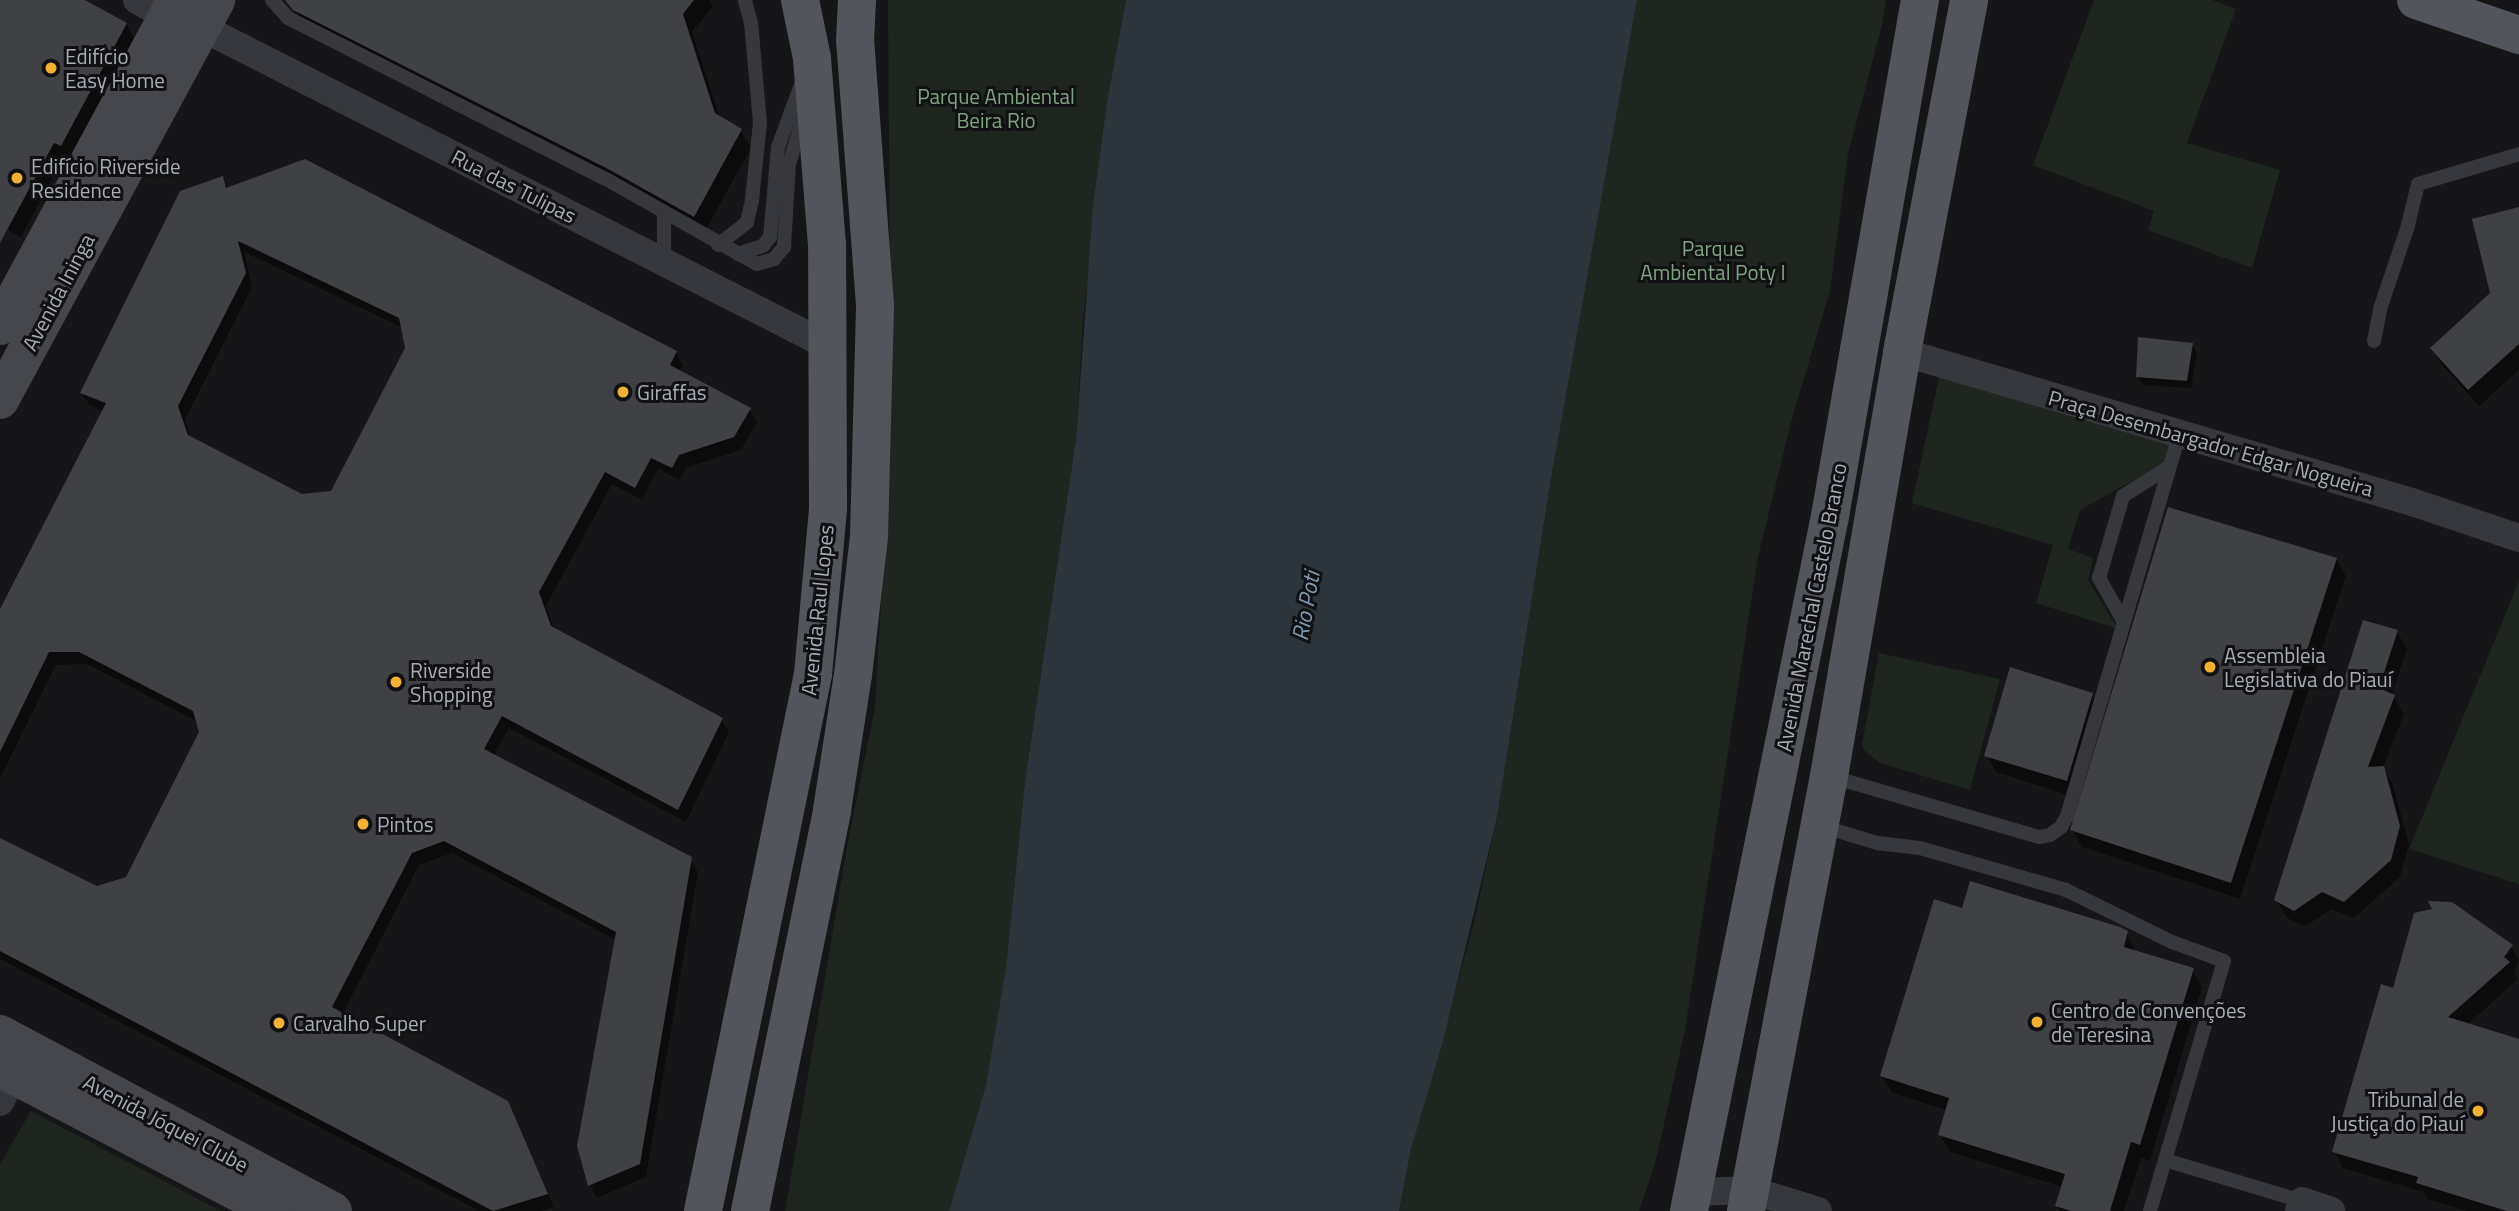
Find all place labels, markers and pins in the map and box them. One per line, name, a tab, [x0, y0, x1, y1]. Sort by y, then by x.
place label: Edifício Easy Home	[65, 43, 165, 93]
marker: Edifício Easy Home	[43, 60, 59, 76]
place label: Edifício Riverside Residence	[31, 153, 181, 203]
marker: Edifício Riverside Residence	[9, 170, 25, 186]
place label: Giraffas	[637, 379, 707, 405]
marker: Giraffas	[615, 384, 631, 400]
place label: Assembleia Legislativa do Piauí	[2224, 642, 2392, 692]
place label: Riverside Shopping	[410, 657, 493, 707]
marker: Assembleia Legislativa do Piauí	[2202, 659, 2218, 675]
marker: Riverside Shopping	[388, 674, 404, 690]
place label: Pintos	[377, 811, 433, 837]
marker: Pintos	[355, 816, 371, 832]
place label: Centro de Convenções de Teresina	[2051, 997, 2246, 1047]
place label: Carvalho Super	[293, 1010, 426, 1036]
marker: Centro de Convenções de Teresina	[2029, 1014, 2045, 1030]
marker: Carvalho Super	[271, 1015, 287, 1031]
place label: Tribunal de Justiça do Piauí	[2331, 1086, 2464, 1136]
marker: Tribunal de Justiça do Piauí	[2470, 1103, 2486, 1119]

